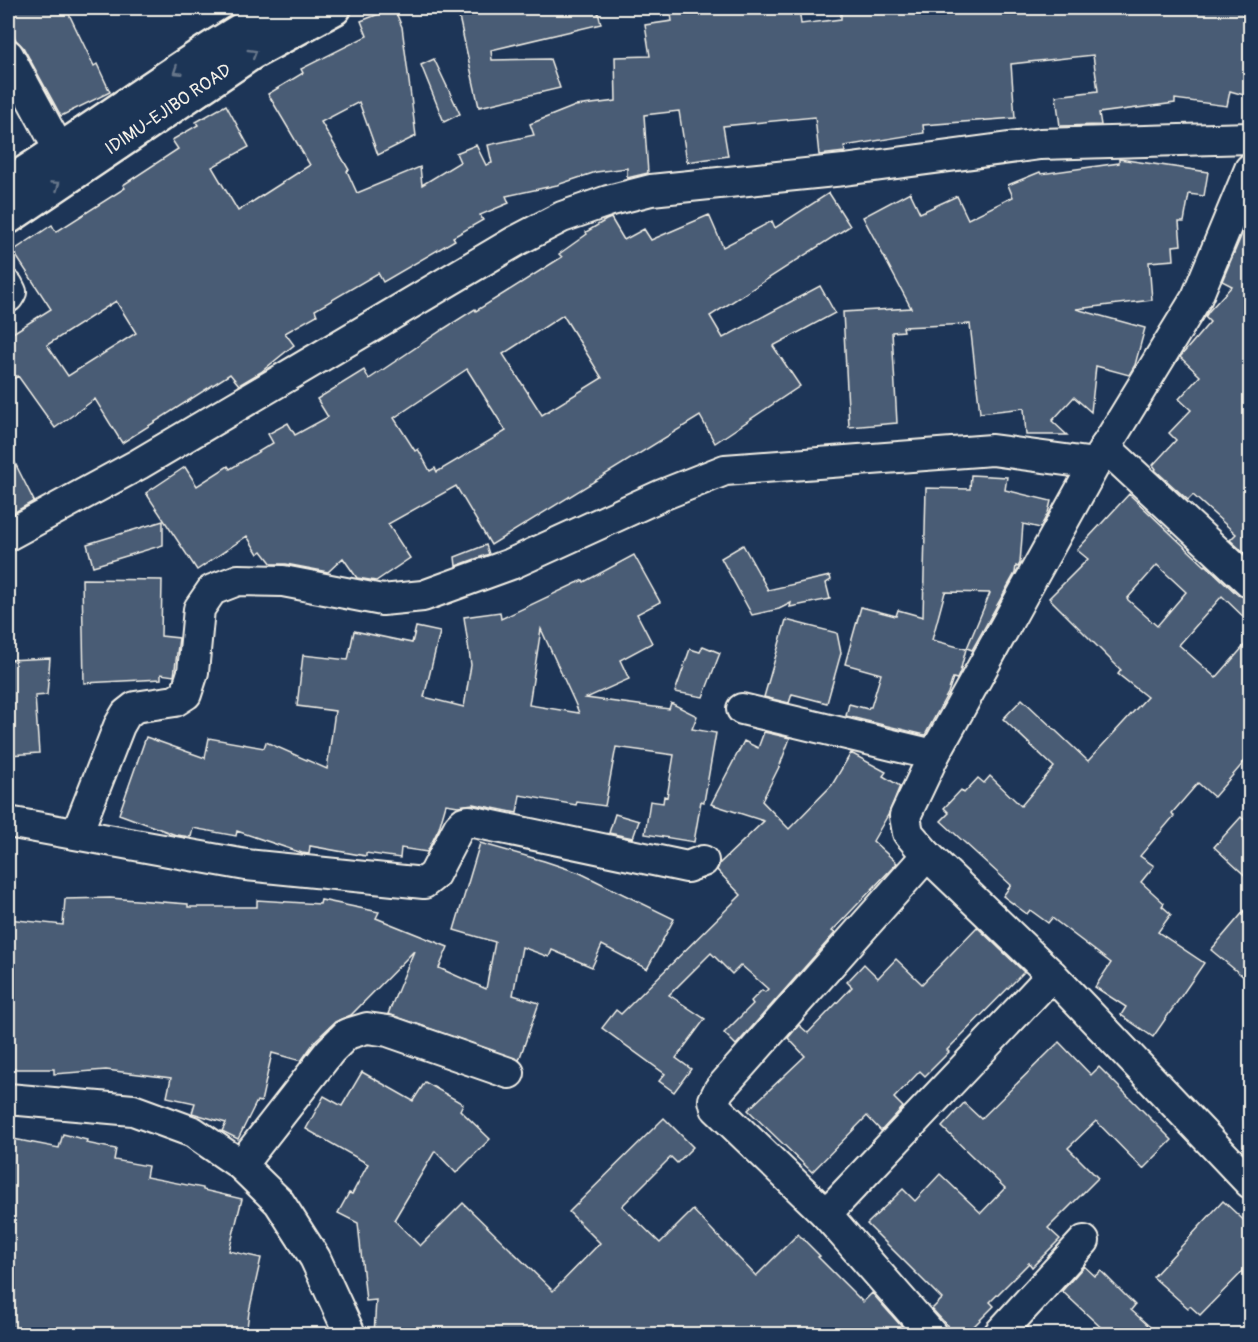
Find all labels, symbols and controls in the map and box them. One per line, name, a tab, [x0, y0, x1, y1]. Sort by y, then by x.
one-way arrow	[247, 48, 257, 60]
street label: IDIMU-EJIBO ROAD	[101, 59, 236, 160]
one-way arrow	[172, 64, 183, 75]
one-way arrow	[49, 181, 60, 192]

